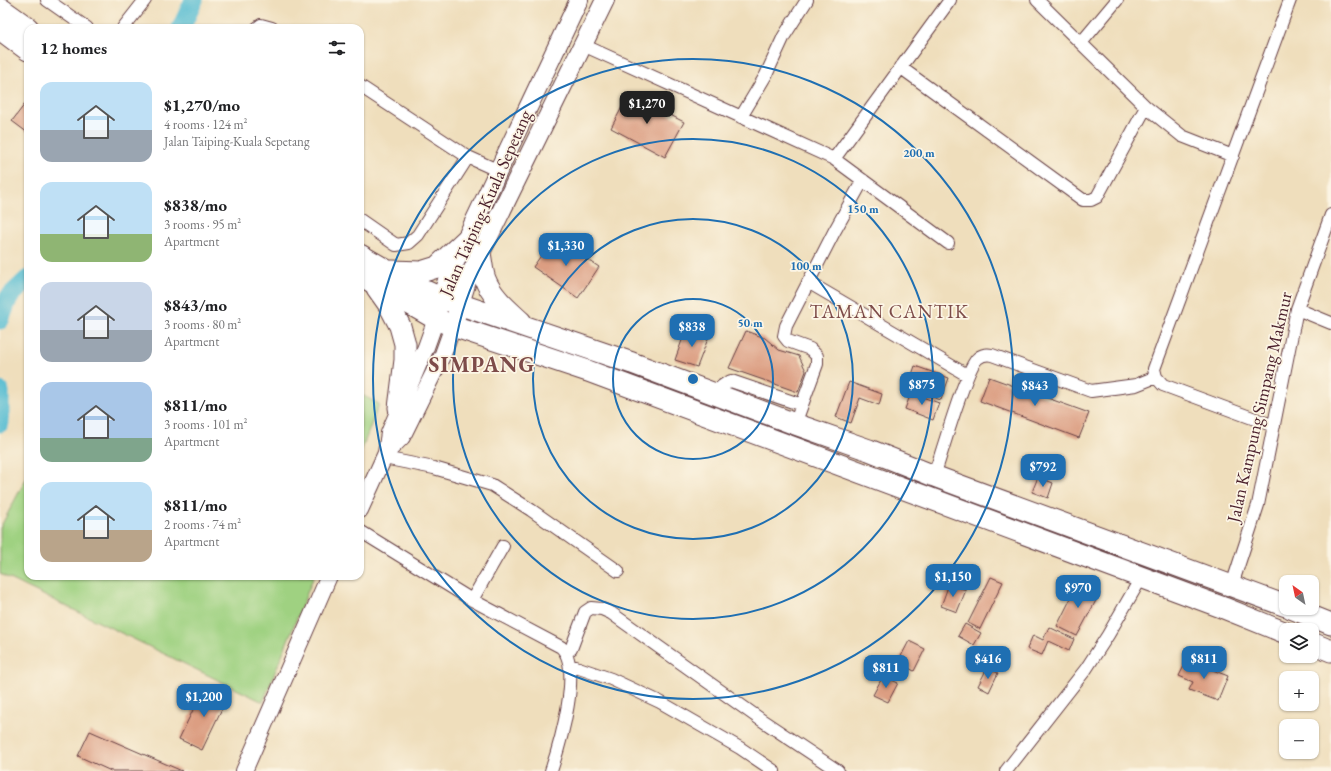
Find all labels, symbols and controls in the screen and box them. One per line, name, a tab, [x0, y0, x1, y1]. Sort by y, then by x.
text: 12 homes	[40, 37, 107, 59]
icon: filters	[326, 37, 348, 59]
pin: $1,270	[614, 91, 680, 125]
text: $1,270/mo	[164, 94, 240, 116]
text: $1,270	[629, 95, 665, 112]
icon: home	[72, 98, 120, 146]
street label: Jalan Taiping-Kuala Sepetang	[433, 106, 537, 302]
text: 4 rooms · 124 m²	[164, 116, 248, 133]
text: Jalan Taiping-Kuala Sepetang	[164, 133, 310, 150]
text: 200 m	[903, 145, 935, 161]
text: $838/mo	[164, 194, 227, 216]
icon: home	[72, 198, 120, 246]
text: 150 m	[847, 201, 879, 217]
text: 3 rooms · 95 m²	[164, 216, 241, 233]
text: Apartment	[164, 233, 219, 250]
pin: $1,330	[533, 233, 599, 267]
text: $1,330	[548, 237, 584, 254]
text: 100 m	[790, 258, 822, 274]
street label: Jalan Kampung Simpang Makmur	[1221, 289, 1297, 527]
text: $843/mo	[164, 294, 227, 316]
icon: home	[72, 298, 120, 346]
district label: TAMAN CANTIK	[809, 299, 969, 324]
pin: $838	[668, 314, 716, 348]
text: 50 m	[737, 315, 763, 331]
text: 3 rooms · 80 m²	[164, 316, 241, 333]
text: $838	[679, 318, 705, 335]
text: Apartment	[164, 333, 219, 350]
district label: SIMPANG	[429, 350, 535, 379]
centre of rings	[686, 372, 700, 386]
pin: $875	[898, 372, 946, 406]
pin: $843	[1011, 373, 1059, 407]
text: $875	[909, 376, 935, 393]
text: $843	[1022, 377, 1048, 394]
text: $811/mo	[164, 394, 227, 416]
icon: home	[72, 398, 120, 446]
text: 3 rooms · 101 m²	[164, 416, 248, 433]
text: Apartment	[164, 433, 219, 450]
pin: $792	[1019, 454, 1067, 488]
text: $792	[1030, 458, 1056, 475]
text: $811/mo	[164, 494, 227, 516]
icon: home	[72, 498, 120, 546]
text: 2 rooms · 74 m²	[164, 516, 241, 533]
text: Apartment	[164, 533, 219, 550]
pin: $1,150	[920, 564, 986, 598]
text: $1,150	[935, 568, 971, 585]
pin: $970	[1054, 575, 1102, 609]
north arrow	[1279, 575, 1319, 615]
map controls	[1279, 575, 1319, 759]
text: $970	[1065, 579, 1091, 596]
button: layers	[1279, 623, 1319, 663]
pin: $416	[964, 646, 1012, 680]
pin: $811	[1180, 646, 1228, 680]
text: $416	[975, 650, 1001, 667]
text: $811	[1191, 650, 1217, 667]
pin: $811	[862, 655, 910, 689]
text: $811	[873, 659, 899, 676]
button: +	[1279, 671, 1319, 711]
pin: $1,200	[171, 684, 237, 718]
text: $1,200	[186, 688, 222, 705]
button: −	[1279, 719, 1319, 759]

